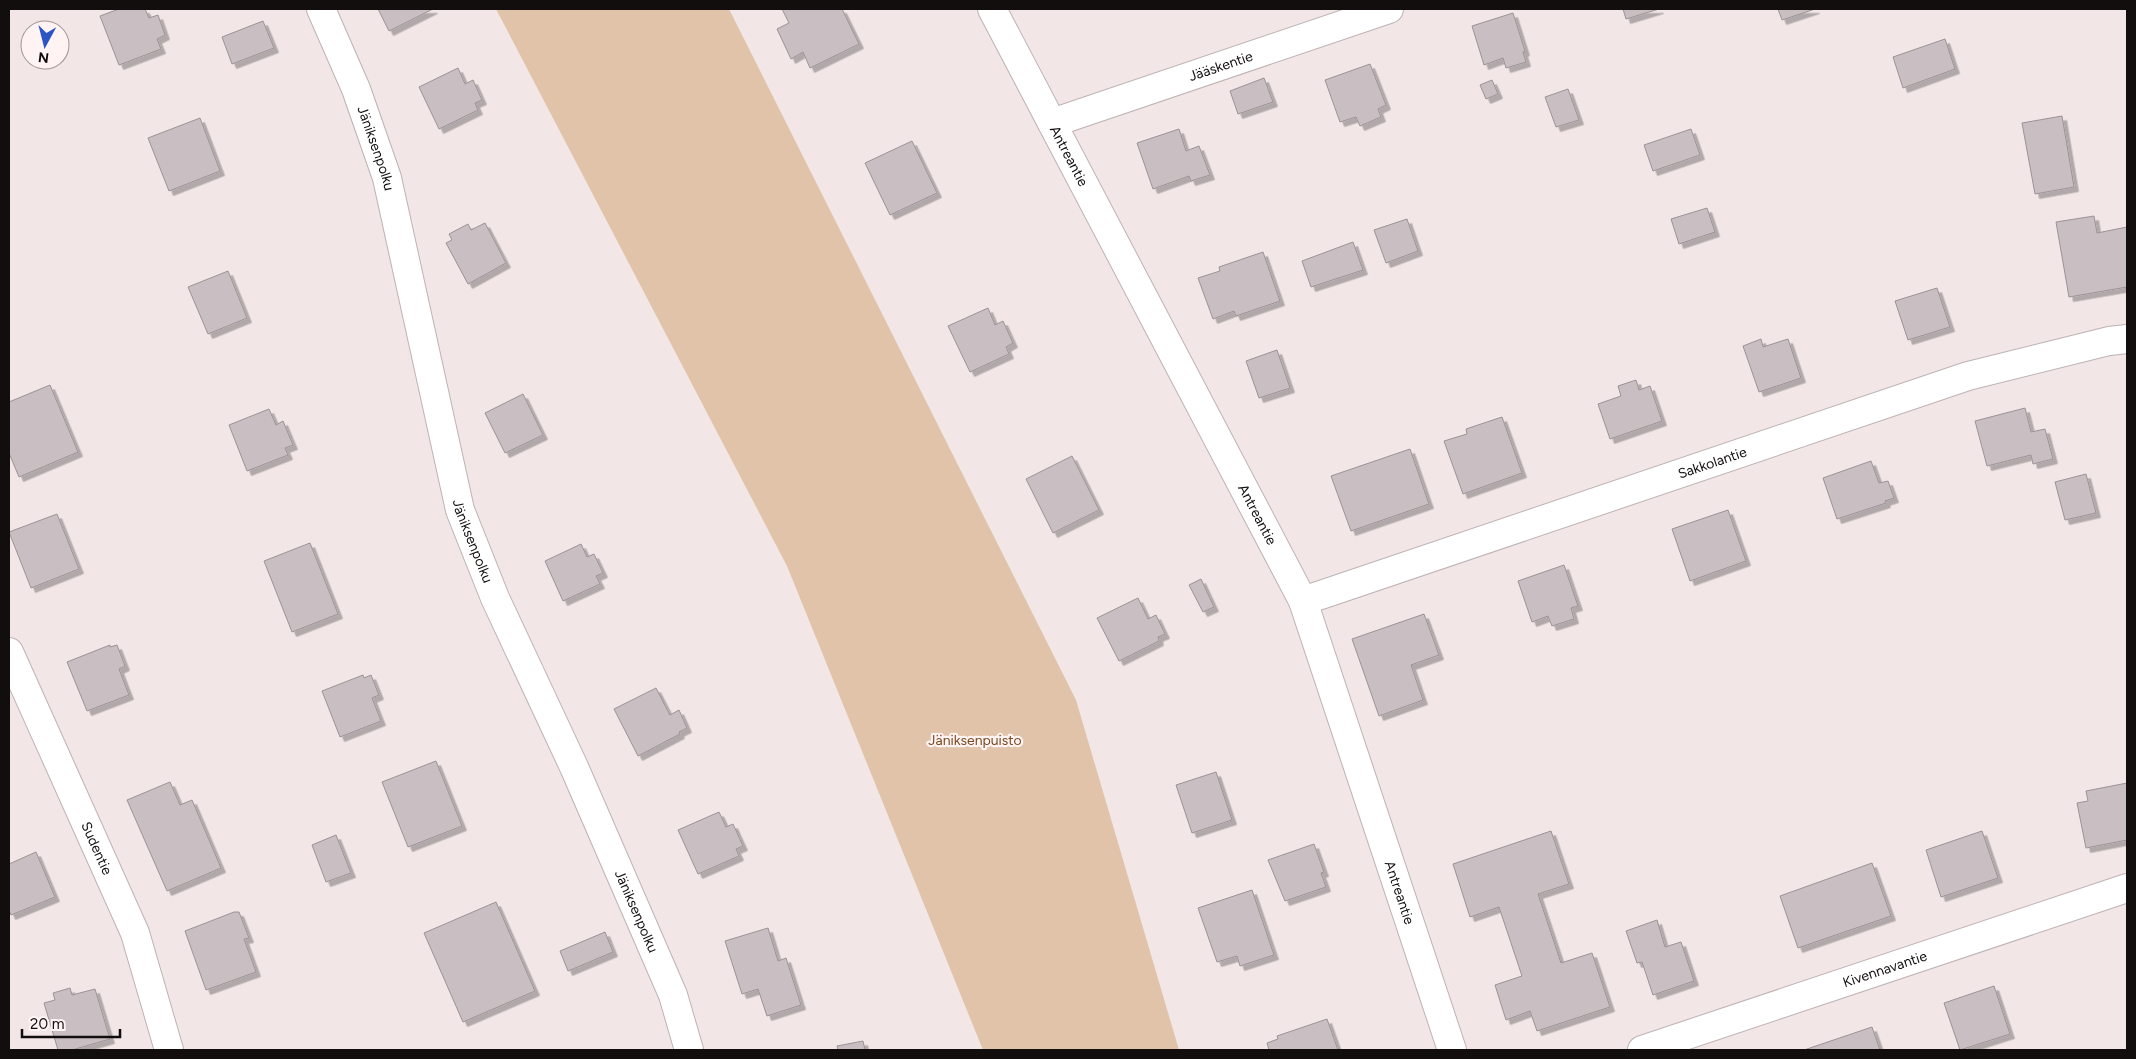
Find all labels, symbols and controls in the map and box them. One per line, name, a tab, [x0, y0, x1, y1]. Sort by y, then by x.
north arrow	[20, 20, 70, 70]
text: N	[37, 48, 50, 67]
street label: Jääskentie	[1187, 48, 1255, 85]
street label: Jäniksenpolku	[354, 104, 398, 192]
street label: Antreantie	[1046, 123, 1092, 190]
street label: Sakkolantie	[1676, 443, 1749, 483]
street label: Antreantie	[1234, 481, 1280, 548]
street label: Jäniksenpolku	[449, 498, 496, 585]
park label: Jäniksenpuisto	[928, 732, 1022, 749]
street label: Sudentie	[77, 819, 116, 878]
street label: Antreantie	[1381, 859, 1418, 927]
street label: Jäniksenpolku	[611, 868, 662, 955]
street label: Kivennavantie	[1841, 947, 1930, 991]
scale bar	[22, 1006, 120, 1038]
text: 20 m	[30, 1015, 64, 1033]

